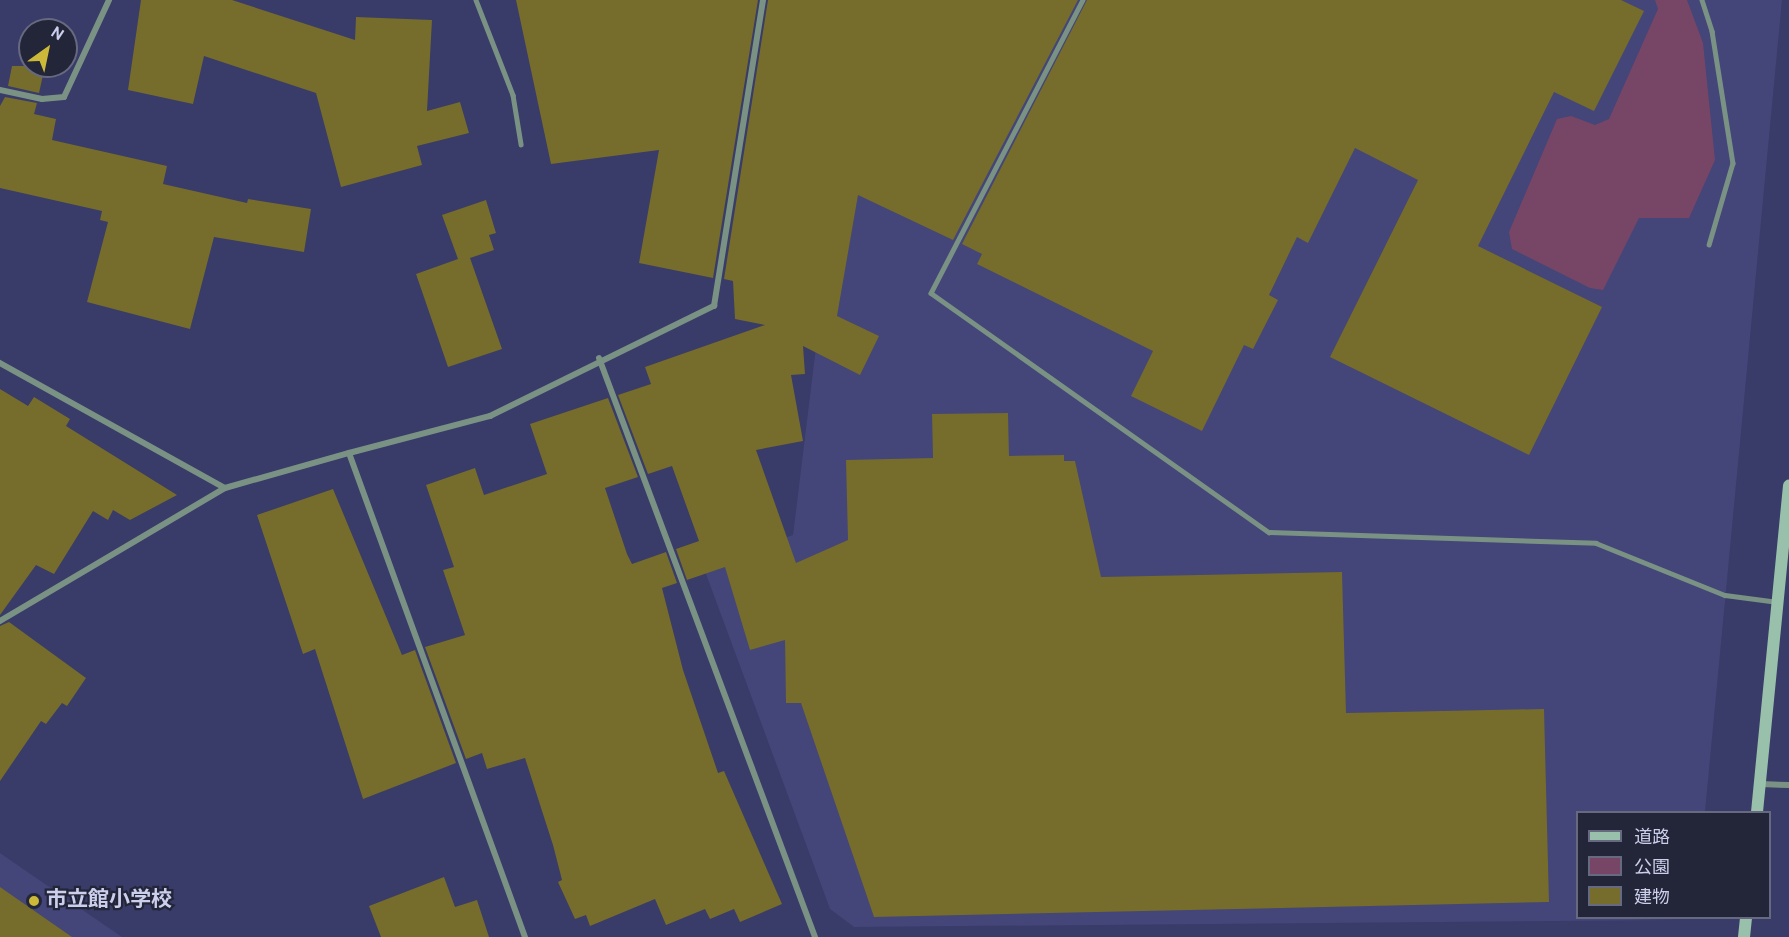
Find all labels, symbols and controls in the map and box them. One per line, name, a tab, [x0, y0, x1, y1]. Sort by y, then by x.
north arrow	[18, 18, 78, 78]
text: N	[46, 23, 67, 46]
legend	[1576, 811, 1771, 919]
text: 道路	[1634, 827, 1670, 850]
text: 公園	[1634, 857, 1670, 880]
text: 建物	[1634, 887, 1670, 910]
place label: 市立館小学校	[46, 888, 172, 914]
marker: 市立館小学校	[27, 894, 41, 908]

